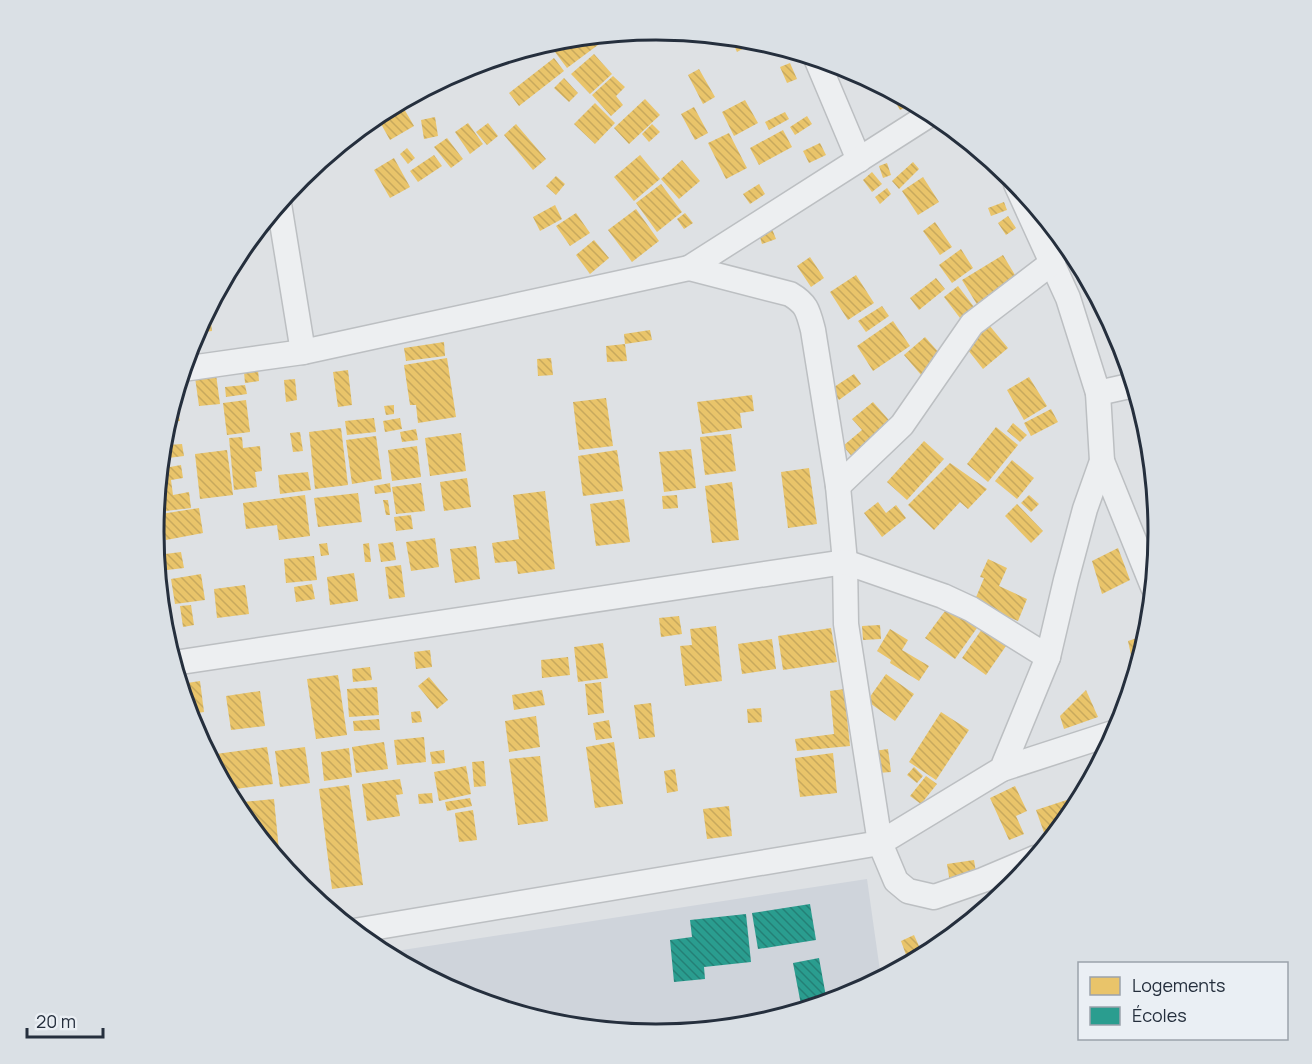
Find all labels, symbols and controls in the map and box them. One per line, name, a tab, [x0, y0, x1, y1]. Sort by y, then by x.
legend	[1078, 962, 1288, 1040]
text: Logements	[1132, 973, 1226, 997]
scale bar	[27, 1001, 104, 1039]
text: Écoles	[1132, 1003, 1187, 1027]
text: 20 m	[36, 1009, 76, 1033]

